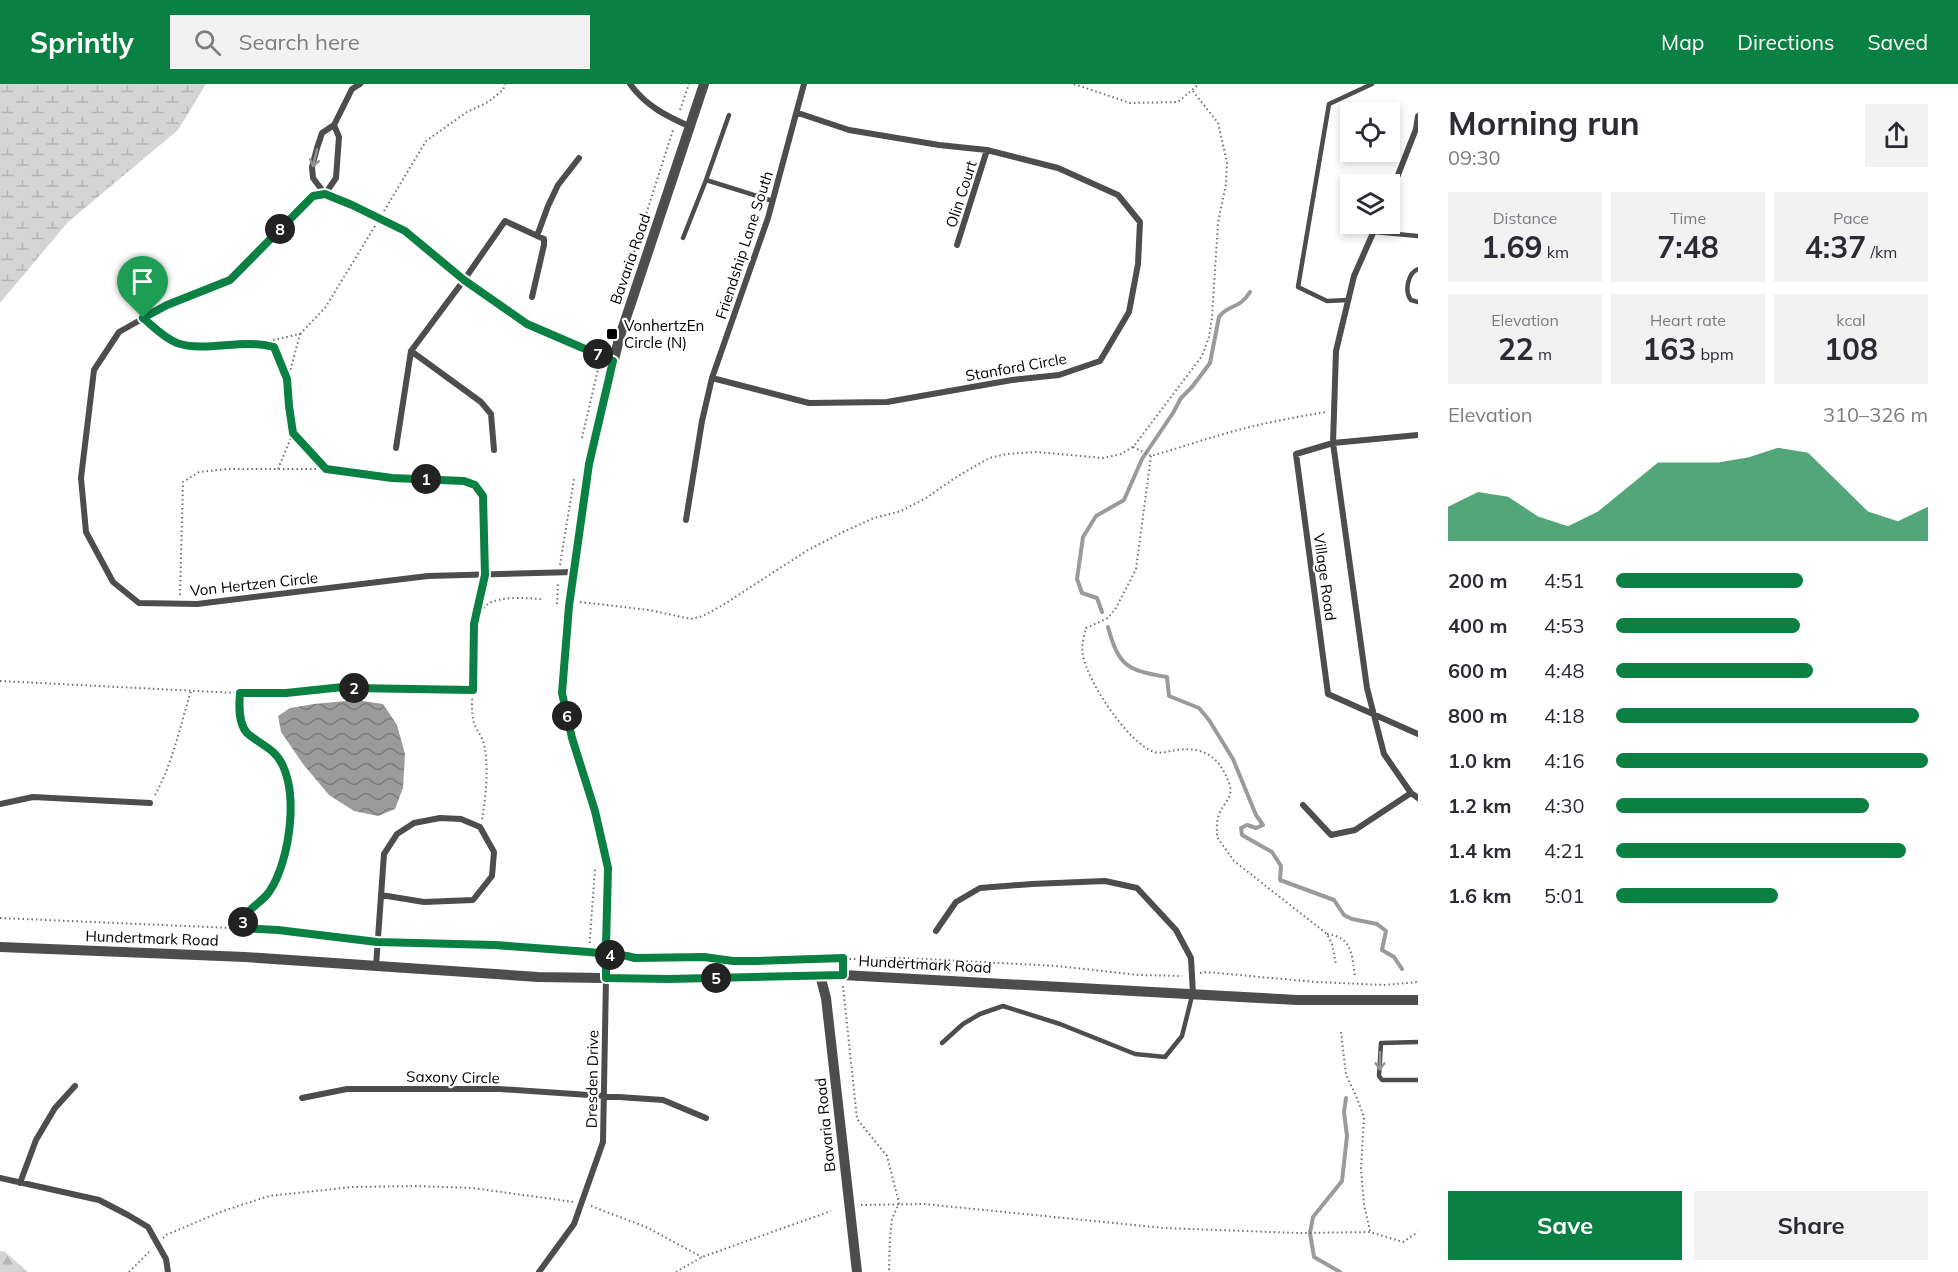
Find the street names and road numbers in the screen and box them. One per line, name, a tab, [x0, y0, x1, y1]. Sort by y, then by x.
street label: Olin Court	[941, 158, 981, 230]
street label: Friendship Lane South	[711, 169, 777, 321]
street label: Bavaria Road	[606, 211, 654, 307]
street label: Stanford Circle	[964, 349, 1068, 385]
street label: Village Road	[1309, 532, 1341, 622]
street label: Von Hertzen Circle	[189, 568, 319, 600]
street label: Hundertmark Road	[85, 926, 219, 950]
street label: Hundertmark Road	[858, 951, 992, 977]
street label: Dresden Drive	[582, 1030, 602, 1128]
street label: Saxony Circle	[406, 1067, 500, 1087]
street label: Bavaria Road	[811, 1077, 839, 1173]

